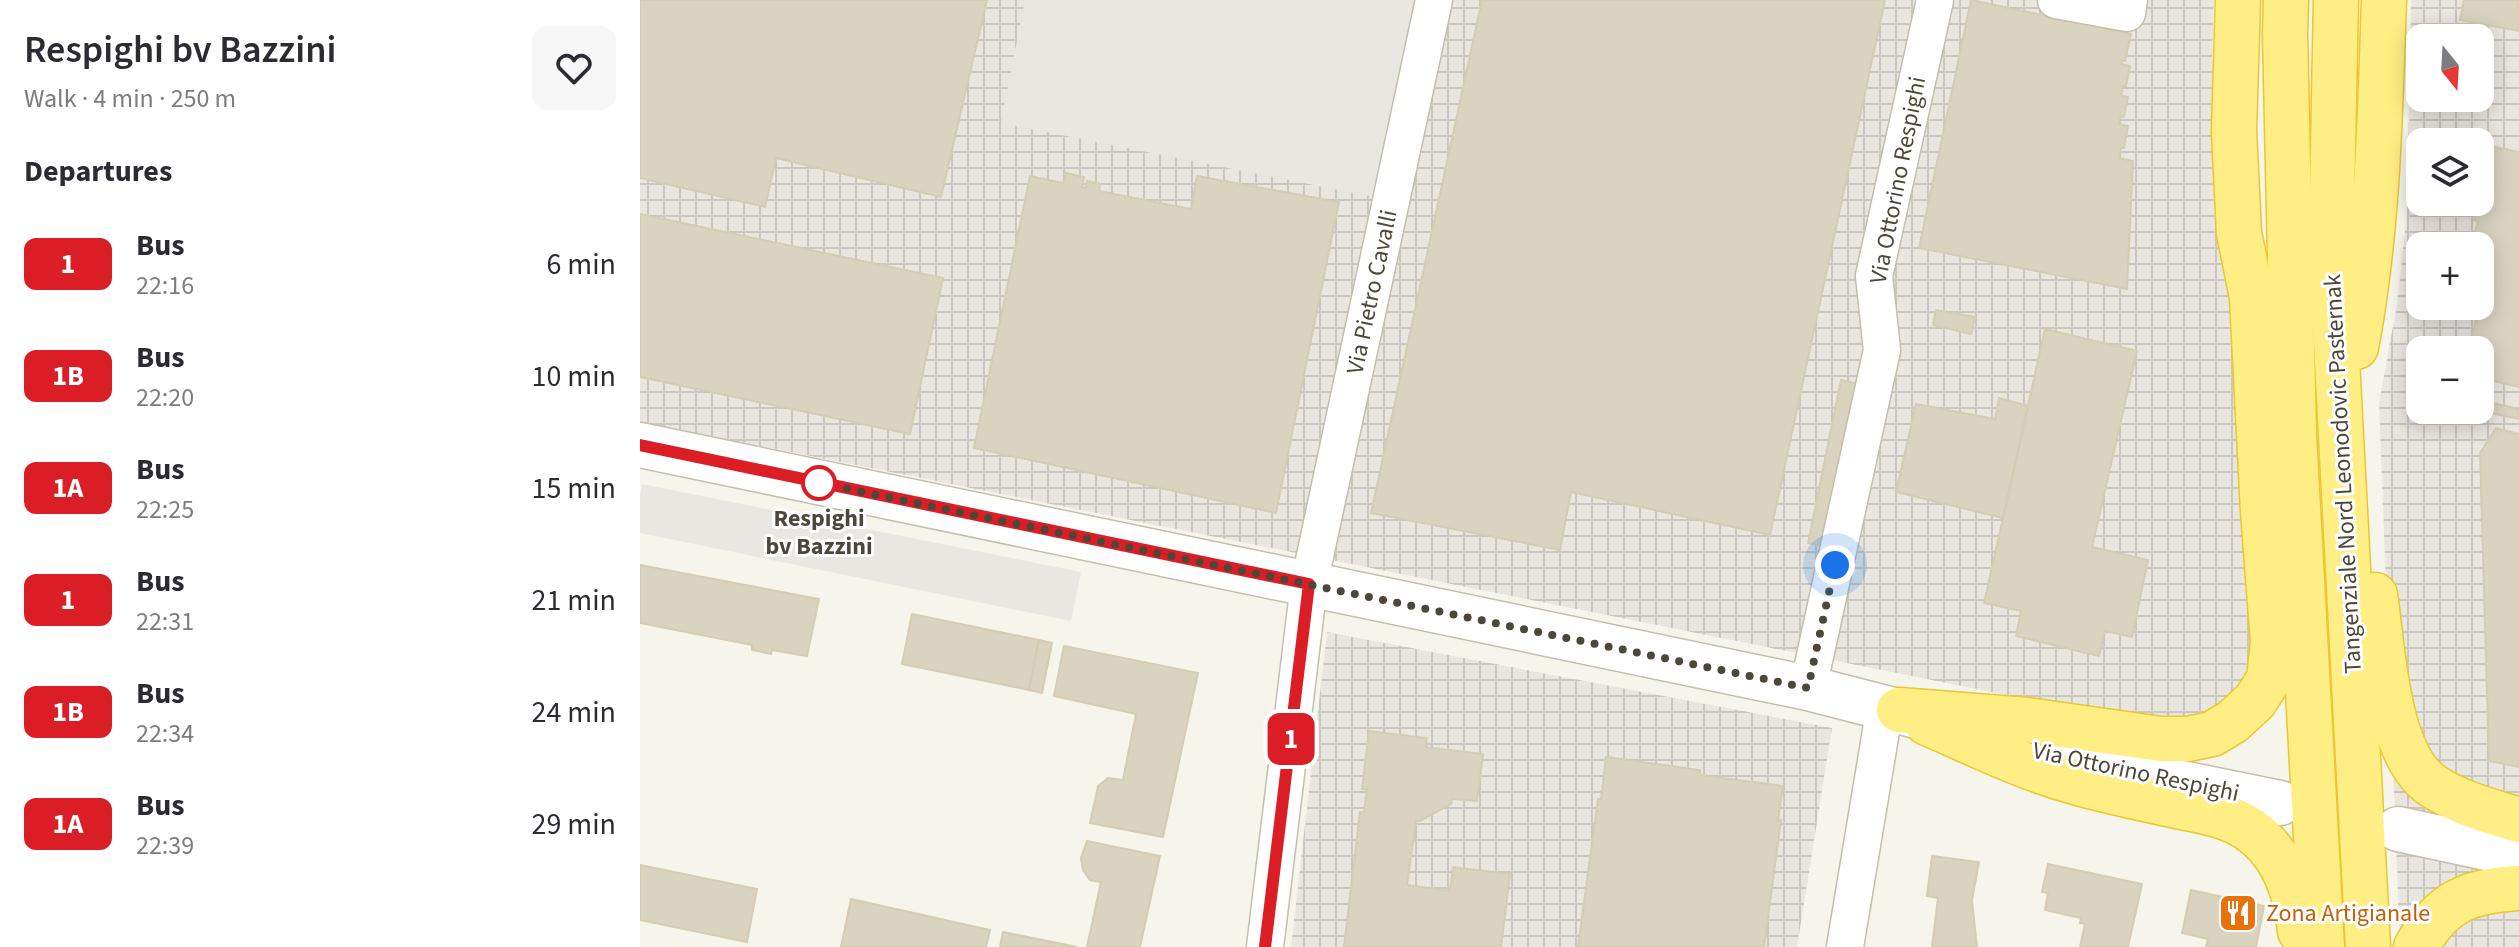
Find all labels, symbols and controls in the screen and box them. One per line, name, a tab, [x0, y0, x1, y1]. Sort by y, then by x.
text: Respighi bv Bazzini	[24, 23, 336, 77]
north arrow	[2406, 24, 2494, 112]
map controls	[2406, 24, 2494, 424]
button: heart	[532, 26, 616, 110]
street label: Via Ottorino Respighi	[1861, 73, 1935, 287]
text: Walk · 4 min · 250 m	[24, 80, 236, 117]
button: layers	[2406, 128, 2494, 216]
text: Departures	[24, 150, 172, 193]
street label: Via Pietro Cavalli	[1338, 207, 1406, 377]
text: Bus	[136, 224, 184, 267]
button: +	[2406, 232, 2494, 320]
text: 6 min	[546, 243, 616, 286]
text: 1	[61, 244, 75, 284]
text: 22:16	[136, 267, 194, 304]
street label: Tangenziale Nord Leonodovic Pasternak	[2315, 273, 2371, 675]
text: Bus	[136, 336, 184, 379]
button: −	[2406, 336, 2494, 424]
text: 10 min	[532, 355, 616, 398]
text: 1B	[52, 356, 84, 396]
text: 22:20	[136, 379, 194, 416]
text: Bus	[136, 448, 184, 491]
marker: Respighi bv Bazzini	[802, 466, 836, 500]
text: 15 min	[532, 467, 616, 510]
text: 1A	[53, 468, 83, 508]
text: 22:25	[136, 491, 194, 528]
place label: Respighi bv Bazzini	[765, 501, 873, 564]
your location	[1815, 545, 1855, 585]
text: Bus	[136, 560, 184, 603]
text: 21 min	[532, 579, 616, 622]
text: 1	[61, 580, 75, 620]
text: 22:31	[136, 603, 194, 640]
text: Bus	[136, 672, 184, 715]
text: 24 min	[532, 691, 616, 734]
text: 1B	[52, 692, 84, 732]
line badge: 1	[1265, 713, 1317, 765]
text: 22:34	[136, 715, 194, 752]
text: 1	[1284, 719, 1298, 759]
street label: Via Ottorino Respighi	[2029, 733, 2243, 811]
text: Bus	[136, 784, 184, 827]
text: 29 min	[532, 803, 616, 846]
text: 1A	[53, 804, 83, 844]
text: 22:39	[136, 827, 194, 864]
restaurant icon: Zona Artigianale	[2217, 892, 2259, 934]
place label: Zona Artigianale	[2266, 896, 2430, 931]

